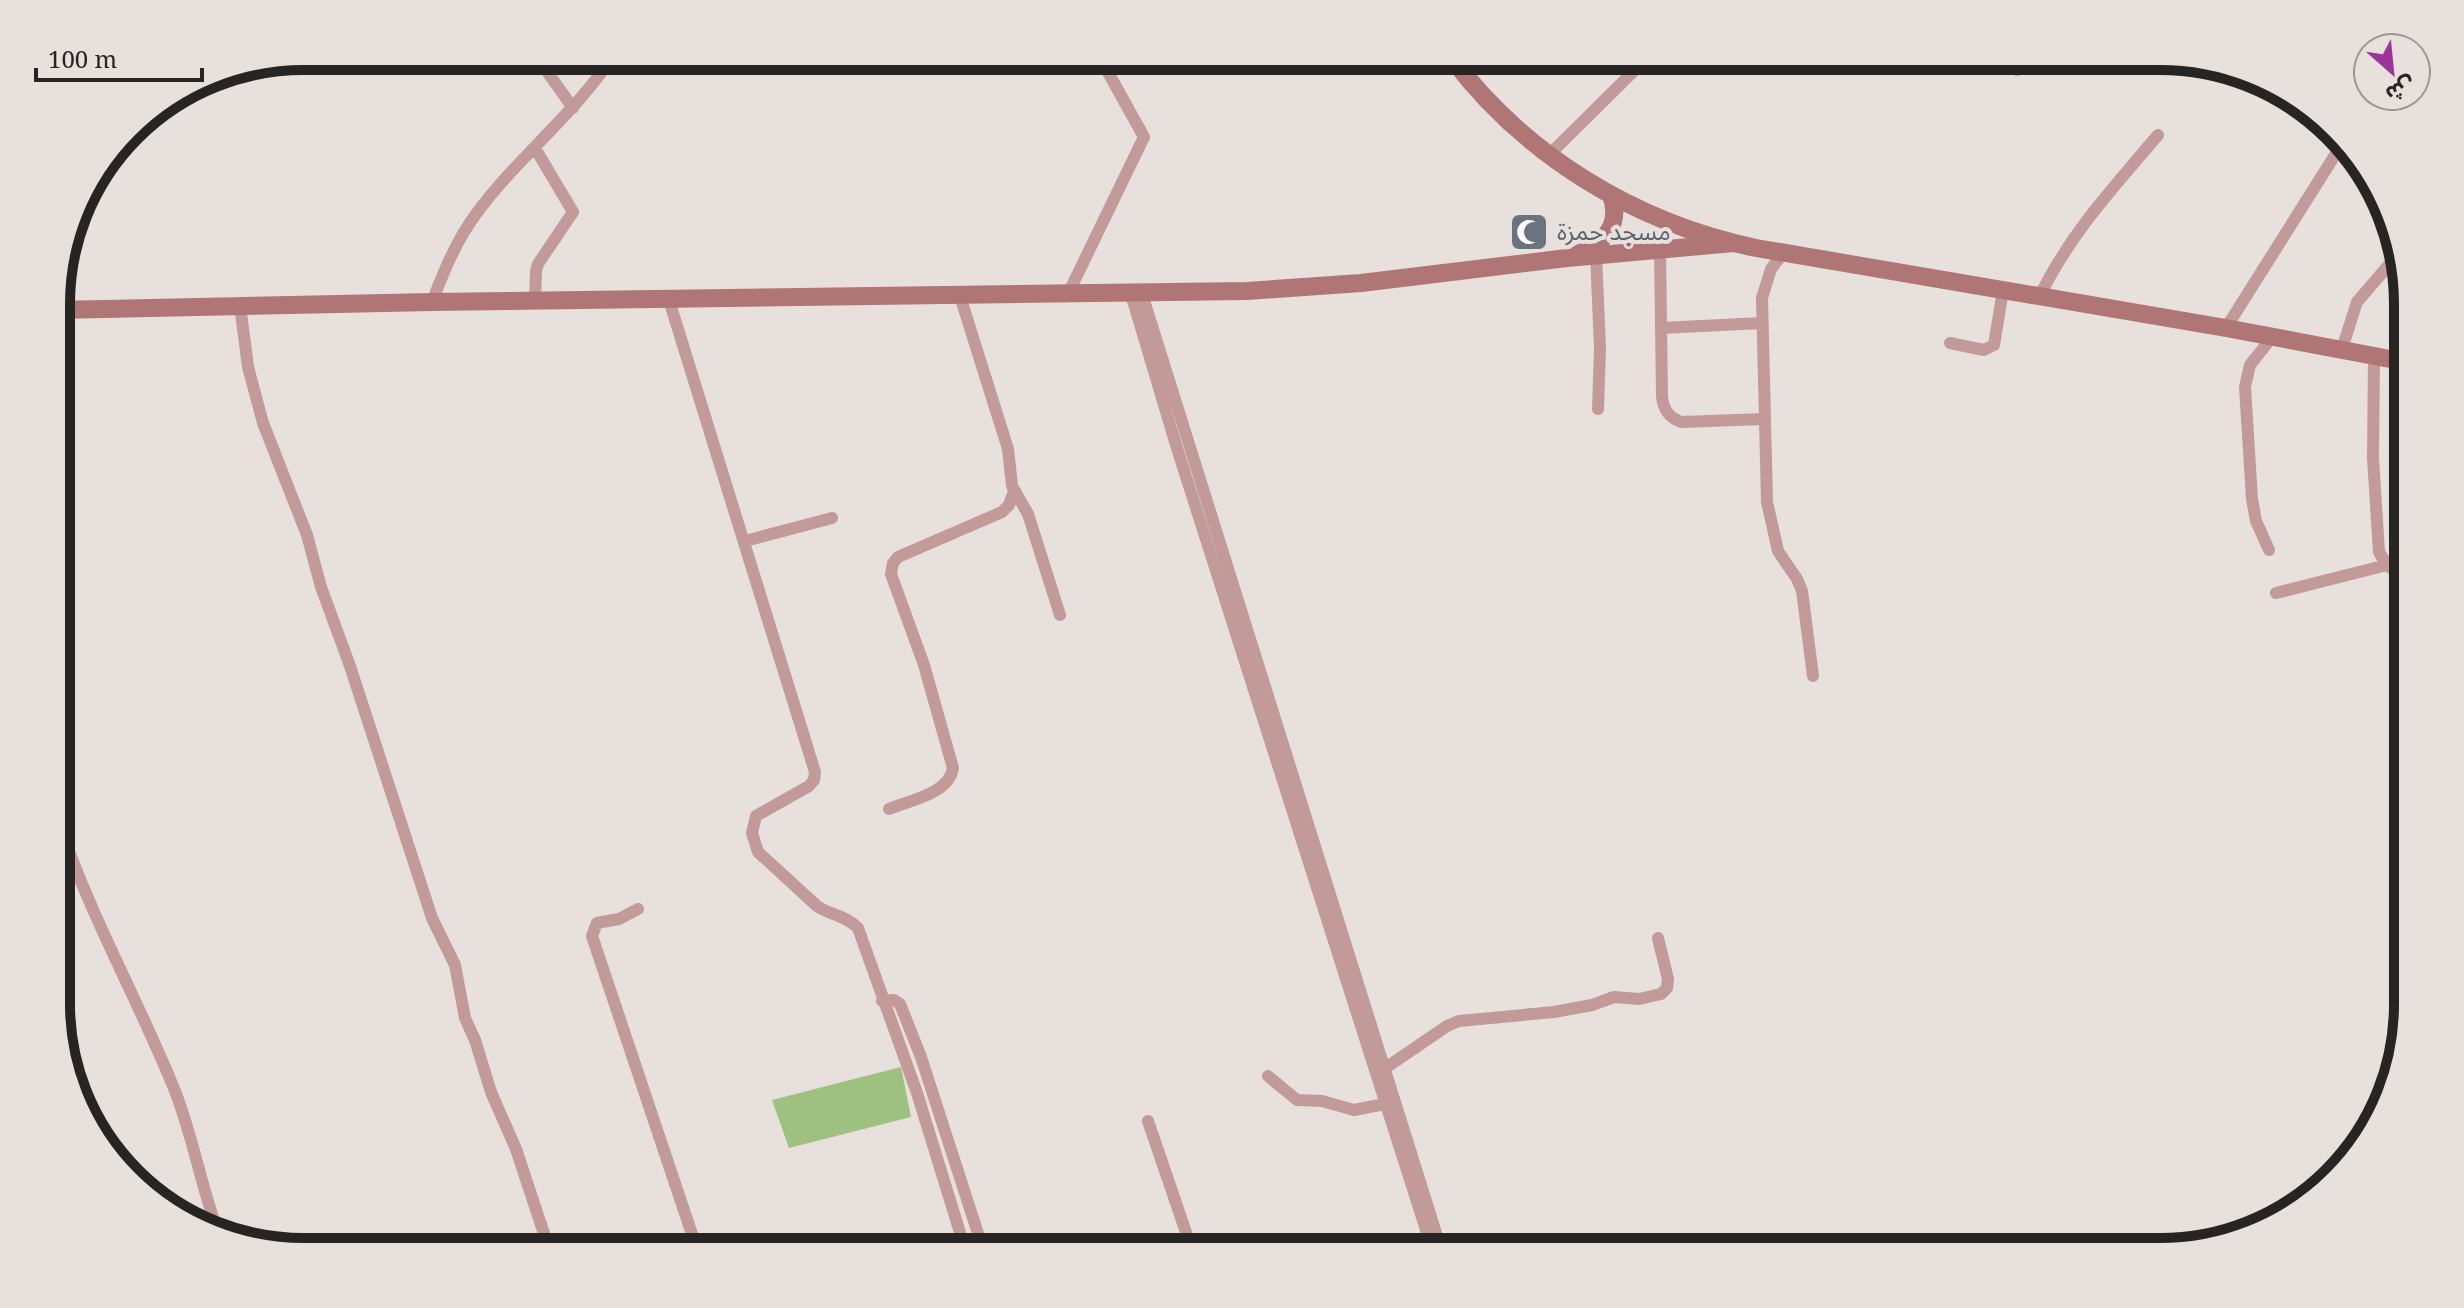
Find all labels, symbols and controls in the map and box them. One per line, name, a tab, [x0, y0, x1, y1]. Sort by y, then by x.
scale bar	[36, 32, 202, 82]
north arrow	[2352, 32, 2432, 112]
text: 100 m	[48, 42, 117, 75]
text: ش	[2381, 71, 2422, 111]
mosque icon: مسجد حمزة	[1508, 211, 1550, 253]
place label: مسجد حمزة	[1557, 214, 1671, 247]

